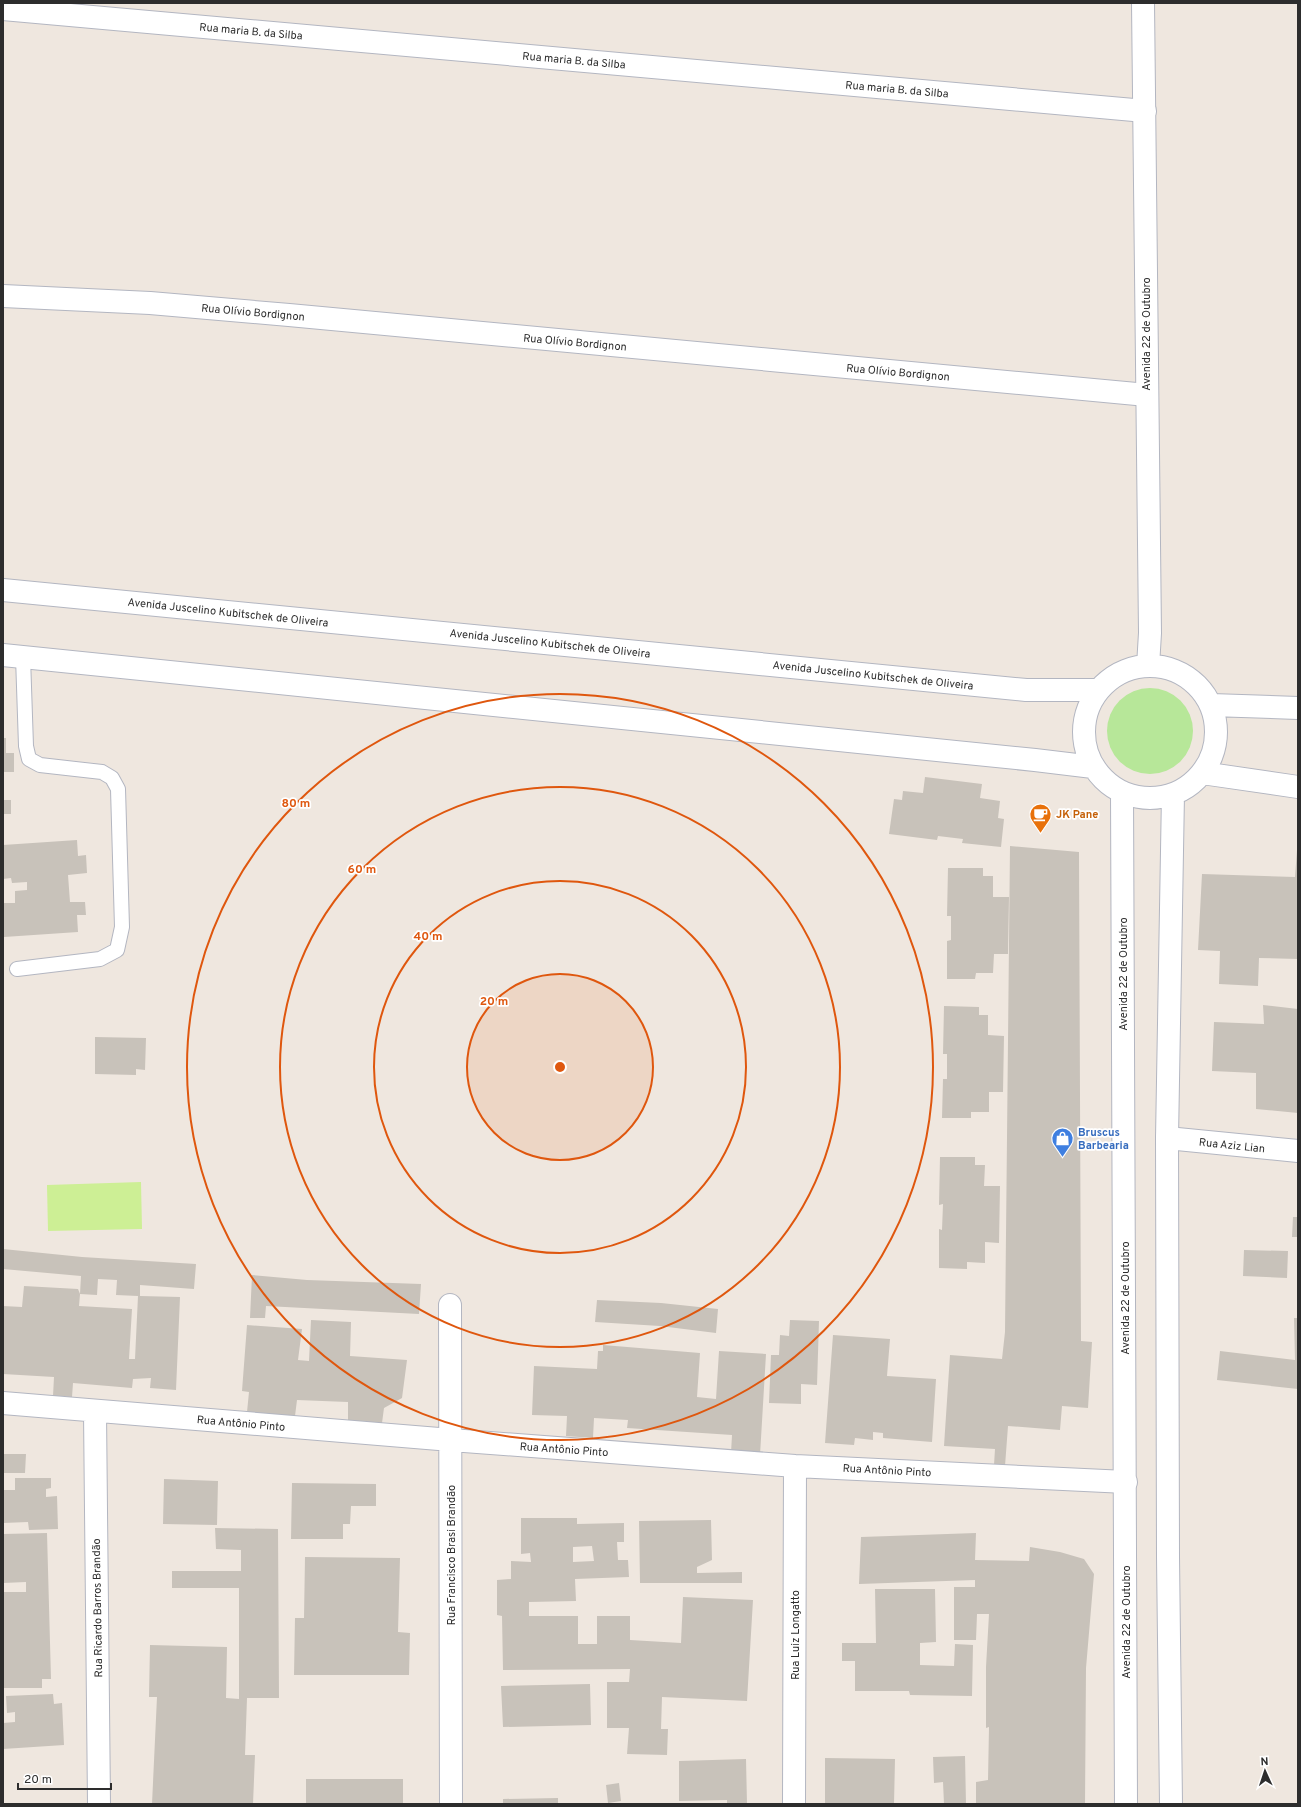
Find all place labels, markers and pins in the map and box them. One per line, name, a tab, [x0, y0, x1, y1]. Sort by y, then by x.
cafe icon: JK Pane	[1027, 801, 1053, 834]
place label: JK Pane	[1056, 808, 1098, 822]
centre of rings	[553, 1060, 567, 1074]
shop icon: Bruscus Barbearia	[1050, 1125, 1076, 1158]
place label: Bruscus Barbearia	[1078, 1126, 1129, 1153]

